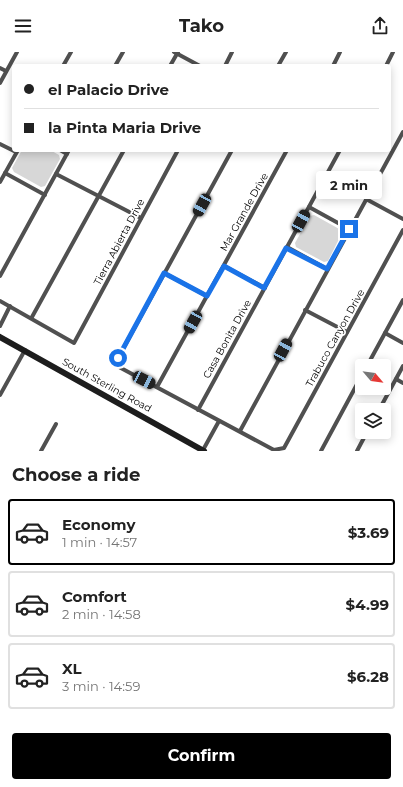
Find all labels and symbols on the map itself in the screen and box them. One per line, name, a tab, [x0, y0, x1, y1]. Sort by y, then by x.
street label: Mar Grande Drive	[217, 170, 271, 254]
callout: 2 min	[316, 171, 382, 199]
car	[191, 192, 213, 218]
street label: Tierra Abierta Drive	[91, 197, 147, 287]
car	[290, 208, 312, 234]
route end	[340, 220, 358, 238]
street label: Trabuco Canyon Drive	[303, 287, 367, 389]
street label: Casa Bonita Drive	[200, 297, 254, 381]
car	[182, 309, 204, 335]
car	[272, 337, 294, 363]
route start	[109, 349, 127, 367]
street label: South Sterling Road	[60, 355, 154, 415]
north arrow	[355, 359, 391, 395]
car	[131, 369, 157, 391]

